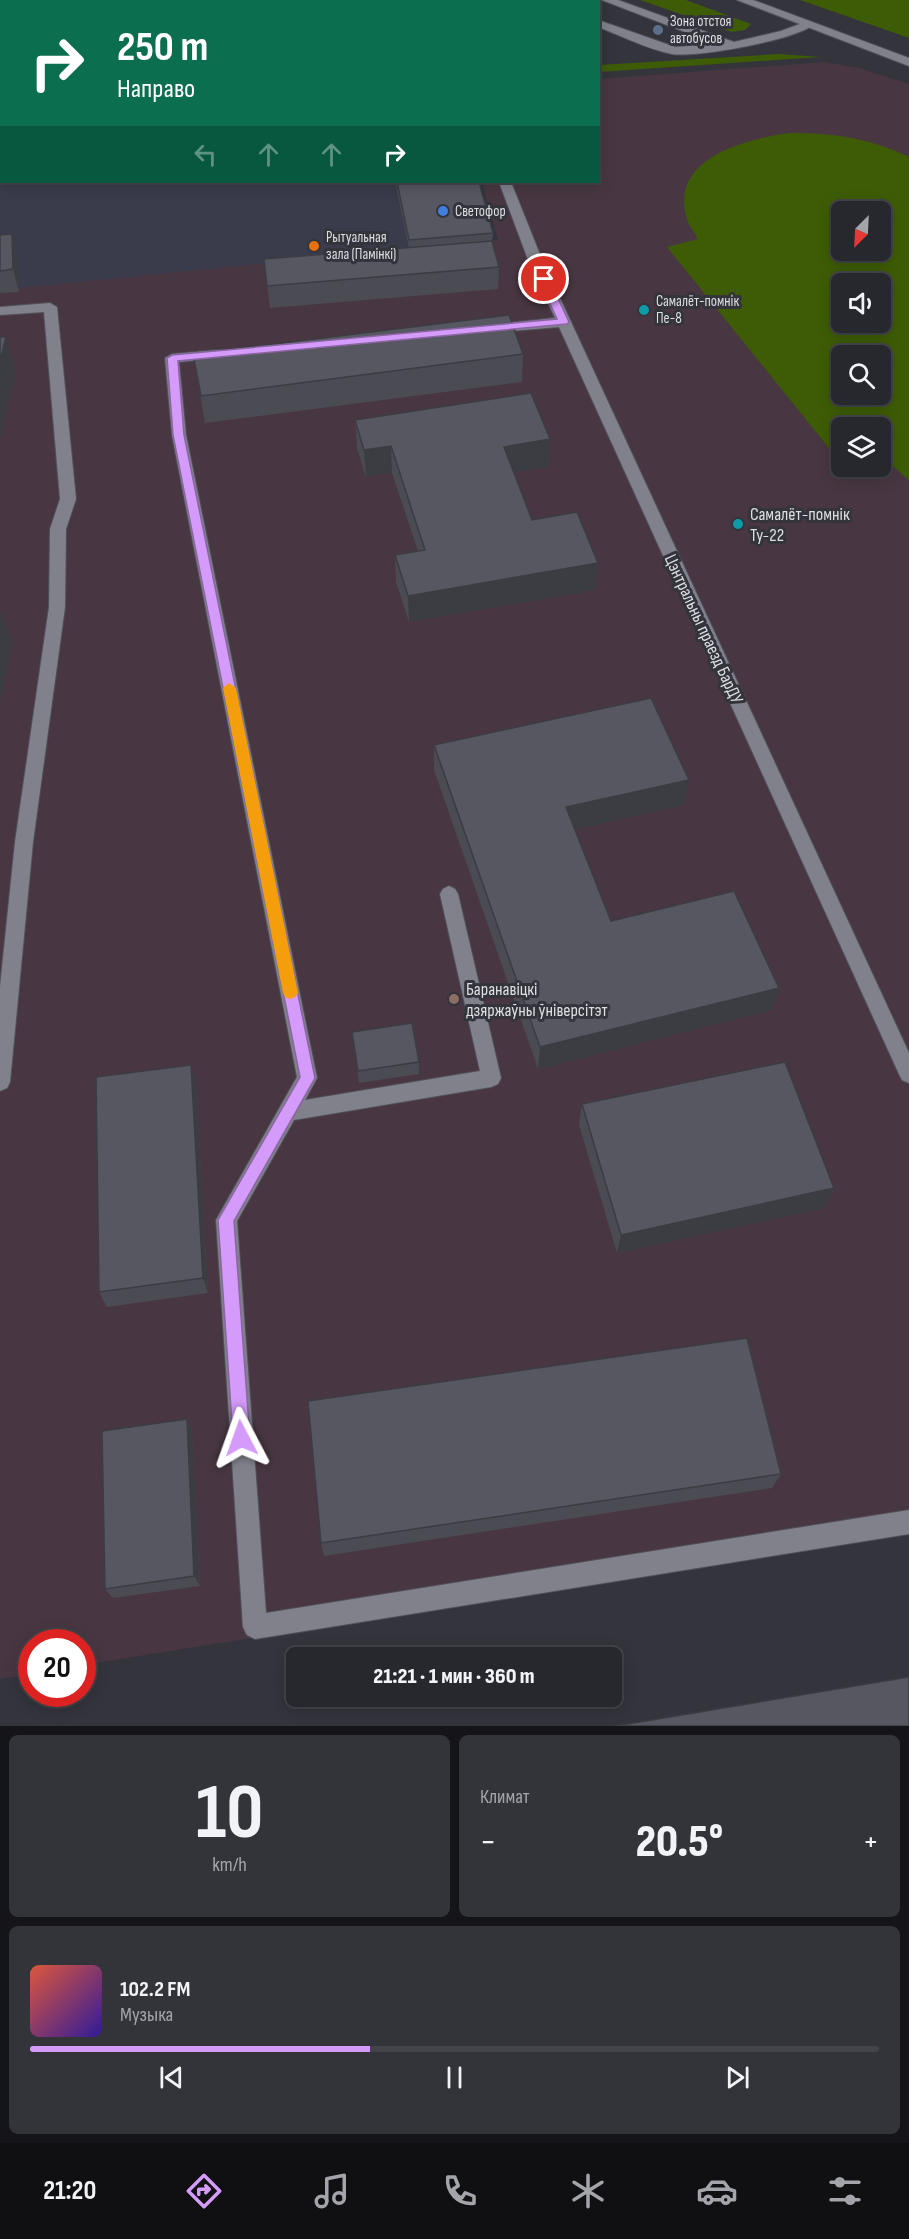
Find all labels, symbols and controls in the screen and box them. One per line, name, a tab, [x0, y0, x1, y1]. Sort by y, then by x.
place label: Зона отстоя автобусов	[670, 12, 732, 48]
text: 250 m	[117, 22, 208, 73]
marker: Зона отстоя автобусов	[651, 23, 665, 37]
icon: right	[18, 24, 96, 102]
text: Направо	[117, 73, 195, 105]
icon: left	[189, 138, 222, 171]
icon: ahead	[252, 138, 285, 171]
icon: ahead	[315, 138, 348, 171]
icon: right	[378, 138, 411, 171]
north arrow	[831, 201, 891, 261]
map controls	[831, 201, 891, 477]
place label: Светофор	[455, 202, 506, 221]
marker: Светофор	[436, 204, 450, 218]
place label: Рытуальная зала (Памінкі)	[326, 228, 396, 264]
marker: Рытуальная зала (Памінкі)	[307, 239, 321, 253]
pin	[518, 253, 569, 304]
icon: arrive	[527, 262, 560, 295]
button: sound	[831, 273, 891, 333]
place label: Самалёт-помнік Пе-8	[656, 292, 739, 328]
marker: Самалёт-помнік Пе-8	[637, 303, 651, 317]
button: search	[831, 345, 891, 405]
button: layers	[831, 417, 891, 477]
place label: Самалёт-помнік Ту-22	[750, 504, 850, 546]
marker: Самалёт-помнік Ту-22	[731, 517, 745, 531]
street label: Цэнтральны праезд БарДУ	[660, 551, 748, 708]
place label: Баранавіцкі дзяржаўны ўніверсітэт	[466, 979, 608, 1021]
marker: Баранавіцкі дзяржаўны ўніверсітэт	[447, 992, 461, 1006]
position arrow	[209, 1406, 273, 1470]
speed limit sign: 20	[18, 1629, 96, 1707]
text: 21:21 · 1 мин · 360 m	[373, 1663, 535, 1690]
text: 10	[196, 1767, 263, 1860]
text: Климат	[480, 1785, 530, 1809]
text: 20.5°	[636, 1815, 723, 1870]
text: −	[480, 1822, 496, 1862]
text: +	[863, 1822, 879, 1862]
text: km/h	[212, 1853, 247, 1877]
text: 102.2 FM	[120, 1976, 190, 2003]
text: Музыка	[120, 2003, 173, 2027]
icon: previous	[155, 2061, 188, 2094]
icon: pause	[438, 2061, 471, 2094]
icon: next	[721, 2061, 754, 2094]
icon: directions	[183, 2170, 225, 2212]
icon: music	[311, 2170, 353, 2212]
icon: phone	[439, 2170, 481, 2212]
icon: climate	[567, 2170, 609, 2212]
icon: car	[696, 2170, 738, 2212]
icon: filters	[824, 2170, 866, 2212]
text: 21:20	[43, 2175, 96, 2207]

